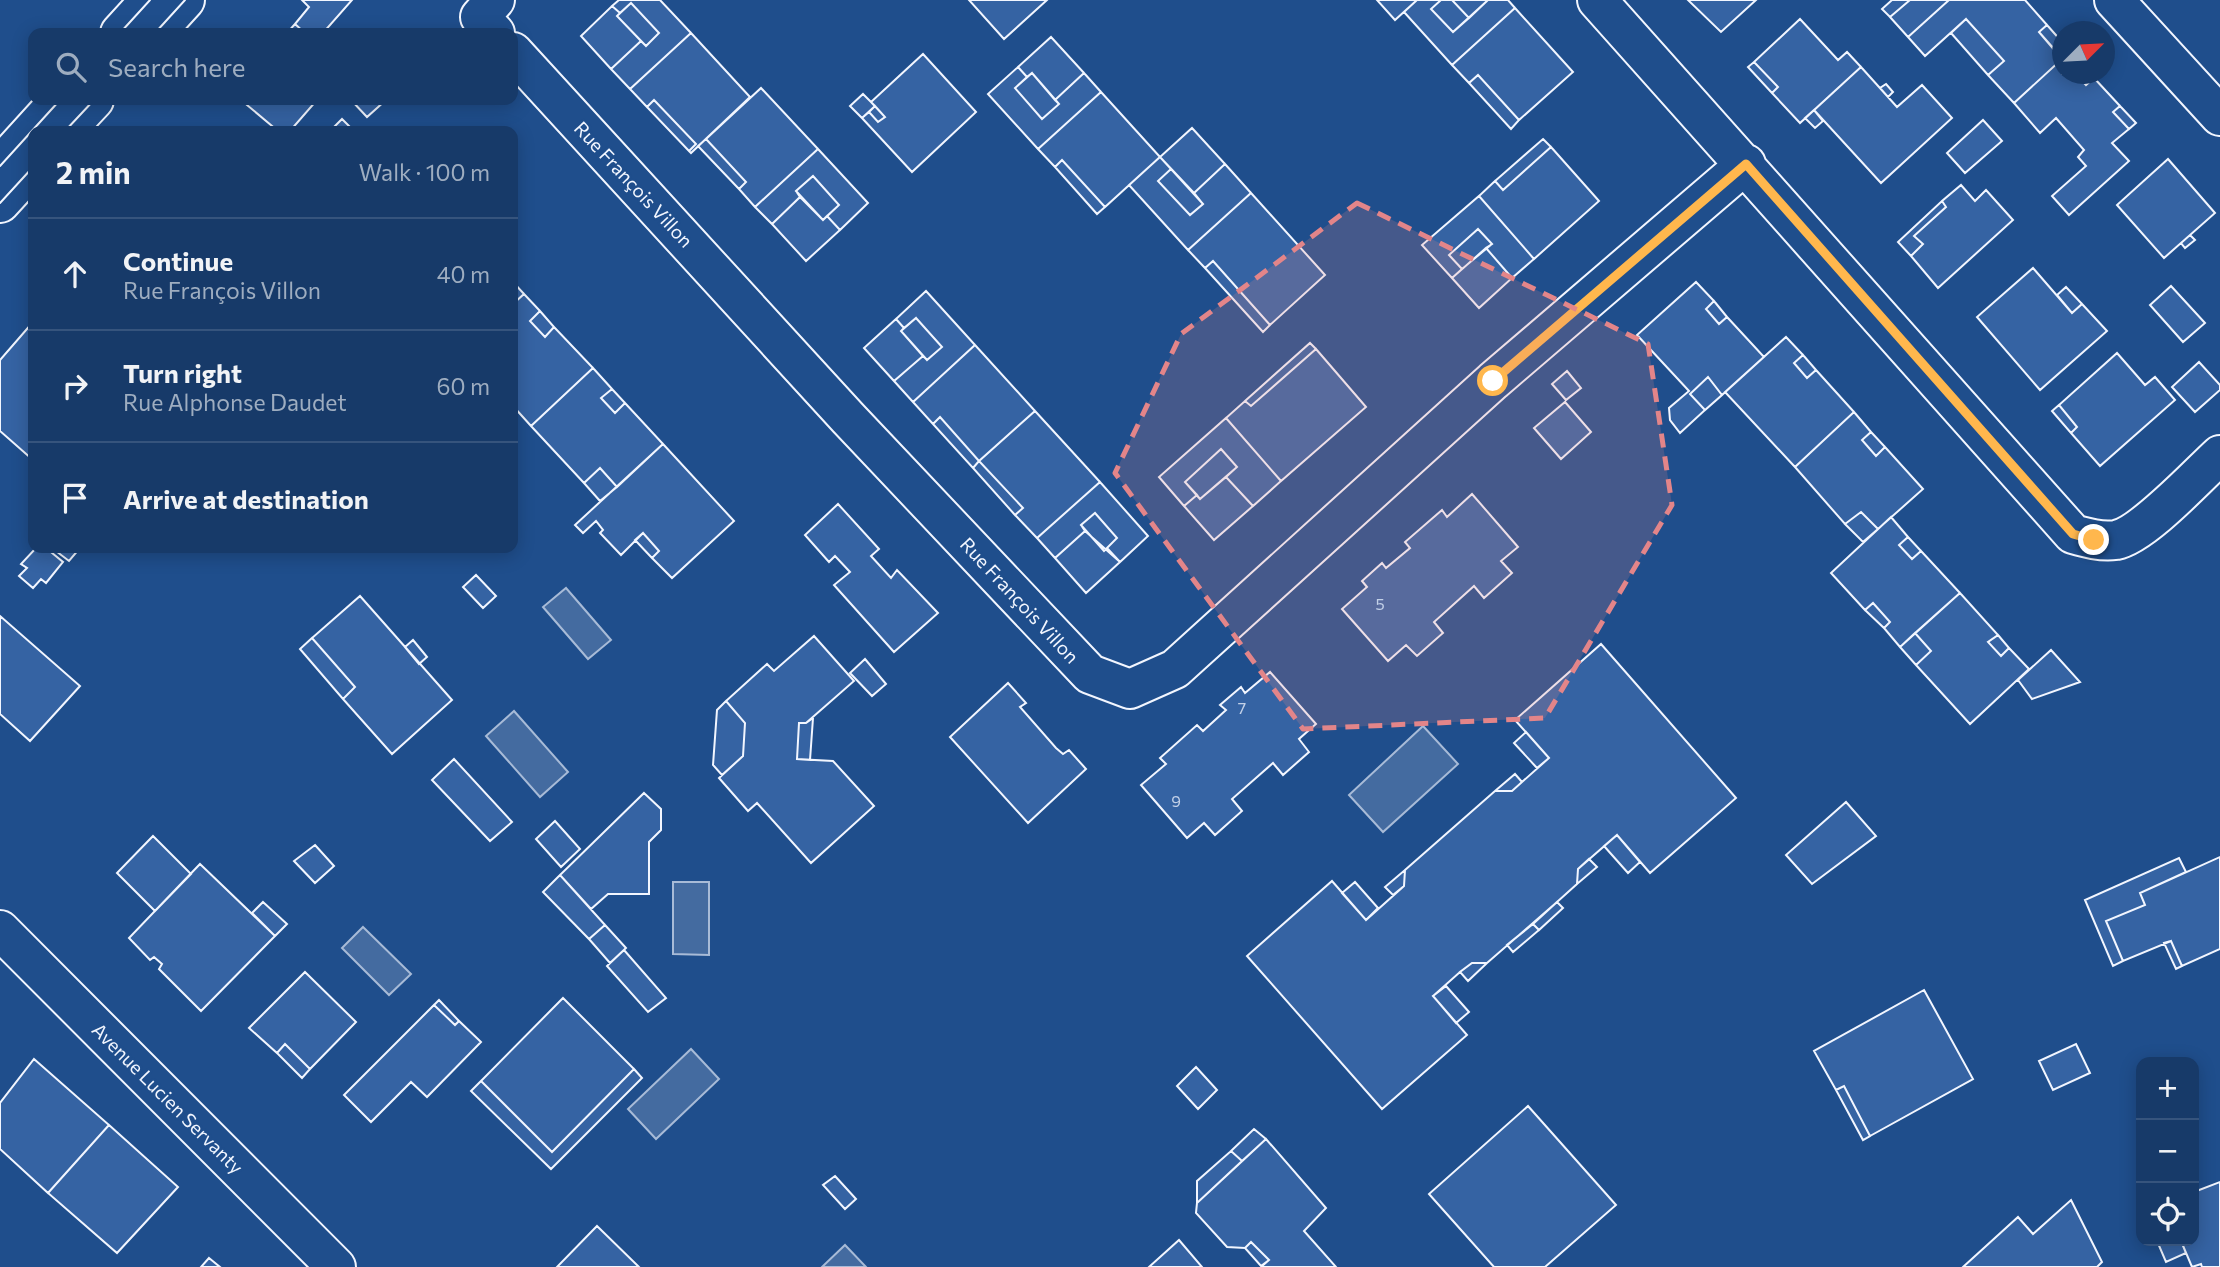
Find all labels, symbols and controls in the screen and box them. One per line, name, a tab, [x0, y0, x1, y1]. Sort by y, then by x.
north arrow	[2052, 21, 2115, 84]
search box	[28, 28, 518, 105]
icon: search	[52, 48, 90, 86]
text: Search here	[108, 51, 246, 82]
street label: Rue François Villon	[570, 116, 698, 252]
text: 2 min	[56, 153, 131, 190]
text: Walk · 100 m	[359, 158, 490, 186]
text: Continue	[123, 245, 233, 276]
icon: ahead	[56, 255, 94, 293]
text: 40 m	[437, 260, 490, 288]
text: Rue François Villon	[123, 276, 321, 304]
text: Turn right	[123, 357, 242, 388]
route start	[1477, 365, 1508, 396]
icon: right	[56, 367, 94, 405]
text: 60 m	[437, 372, 490, 400]
text: Rue Alphonse Daudet	[123, 388, 347, 416]
icon: arrive	[56, 479, 94, 517]
text: Arrive at destination	[123, 483, 369, 514]
route end	[2078, 524, 2109, 555]
street label: Rue François Villon	[956, 532, 1084, 668]
house number: 5	[1375, 594, 1385, 613]
house number: 7	[1238, 698, 1246, 717]
house number: 9	[1171, 791, 1181, 810]
street label: Avenue Lucien Servanty	[88, 1018, 248, 1178]
map controls	[2136, 1057, 2199, 1246]
button: +	[2136, 1057, 2199, 1120]
button: −	[2136, 1120, 2199, 1183]
button: locate	[2136, 1183, 2199, 1246]

